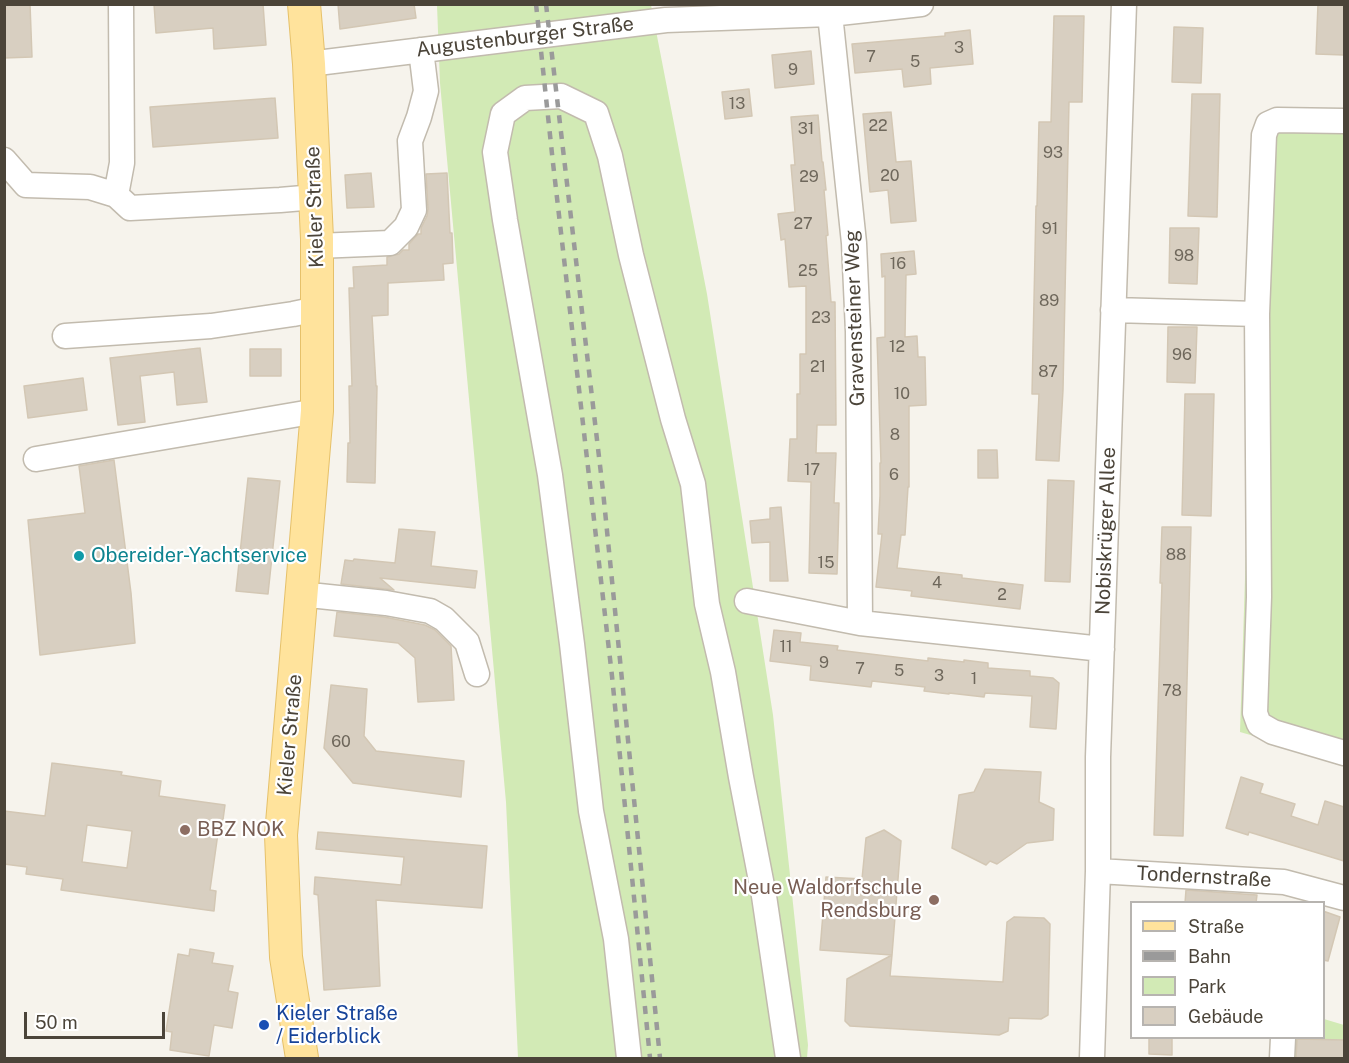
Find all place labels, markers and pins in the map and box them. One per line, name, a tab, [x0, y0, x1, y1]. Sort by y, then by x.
place label: Obereider-Yachtservice	[91, 544, 307, 568]
marker: Obereider-Yachtservice	[72, 549, 86, 563]
place label: BBZ NOK	[197, 818, 285, 842]
marker: BBZ NOK	[178, 823, 192, 837]
place label: Neue Waldorfschule Rendsburg	[733, 876, 922, 923]
marker: Neue Waldorfschule Rendsburg	[927, 893, 941, 907]
place label: Kieler Straße / Eiderblick	[276, 1002, 398, 1049]
marker: Kieler Straße / Eiderblick	[257, 1018, 271, 1032]

